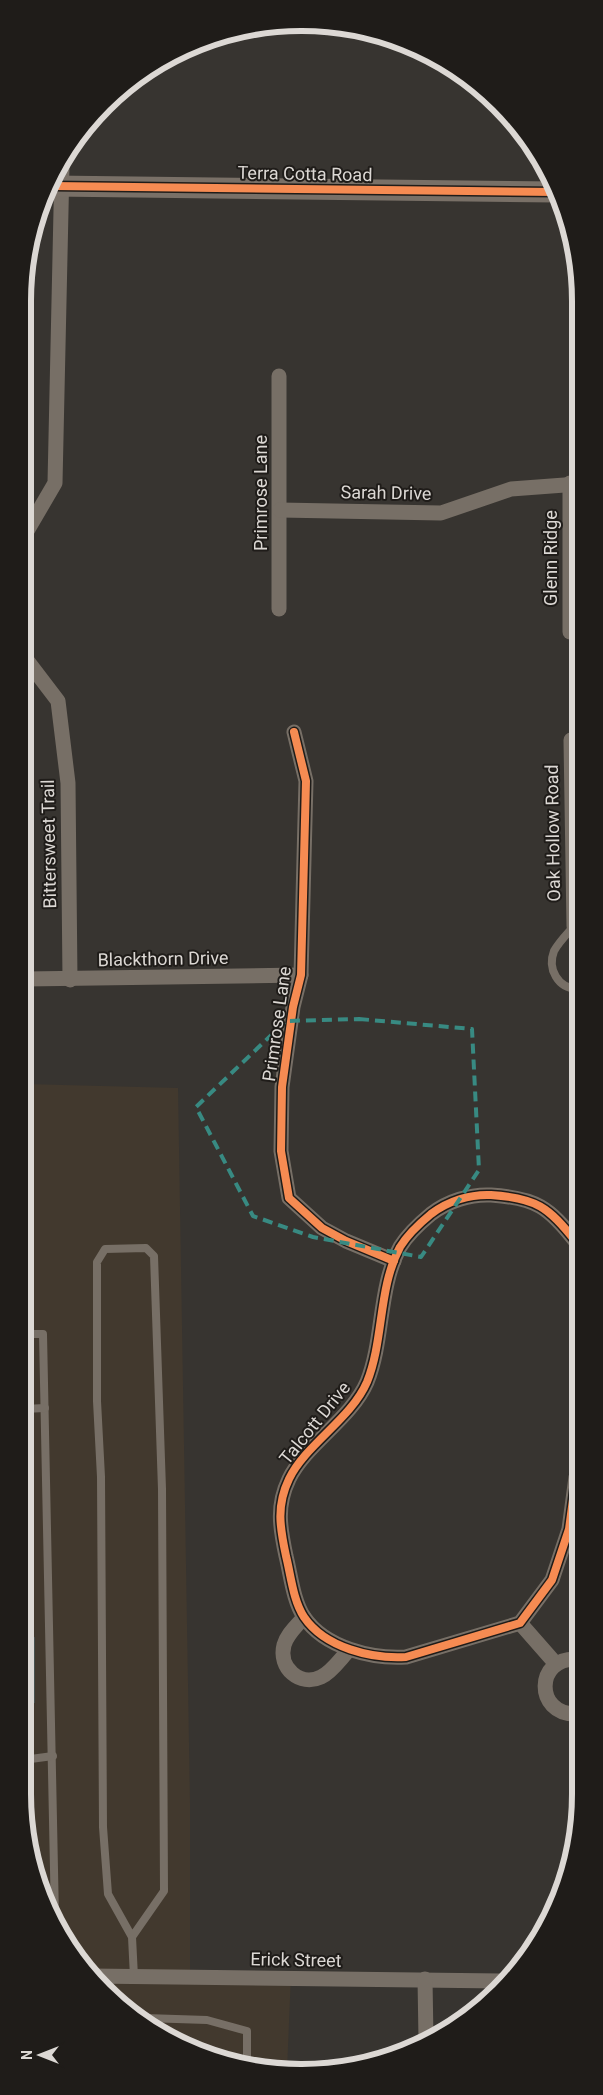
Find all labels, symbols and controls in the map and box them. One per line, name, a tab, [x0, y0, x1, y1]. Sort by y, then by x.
street label: Terra Cotta Road	[237, 162, 373, 185]
street label: Primrose Lane	[250, 435, 271, 551]
street label: Sarah Drive	[340, 481, 432, 504]
street label: Glenn Ridge	[540, 510, 561, 606]
street label: Oak Hollow Road	[541, 764, 564, 902]
street label: Bittersweet Trail	[37, 779, 60, 909]
street label: Blackthorn Drive	[97, 947, 229, 970]
street label: Primrose Lane	[258, 965, 295, 1083]
street label: Talcott Drive	[275, 1377, 354, 1468]
street label: Erick Street	[250, 1948, 342, 1971]
north arrow	[15, 2030, 65, 2080]
text: N	[19, 2050, 35, 2060]

